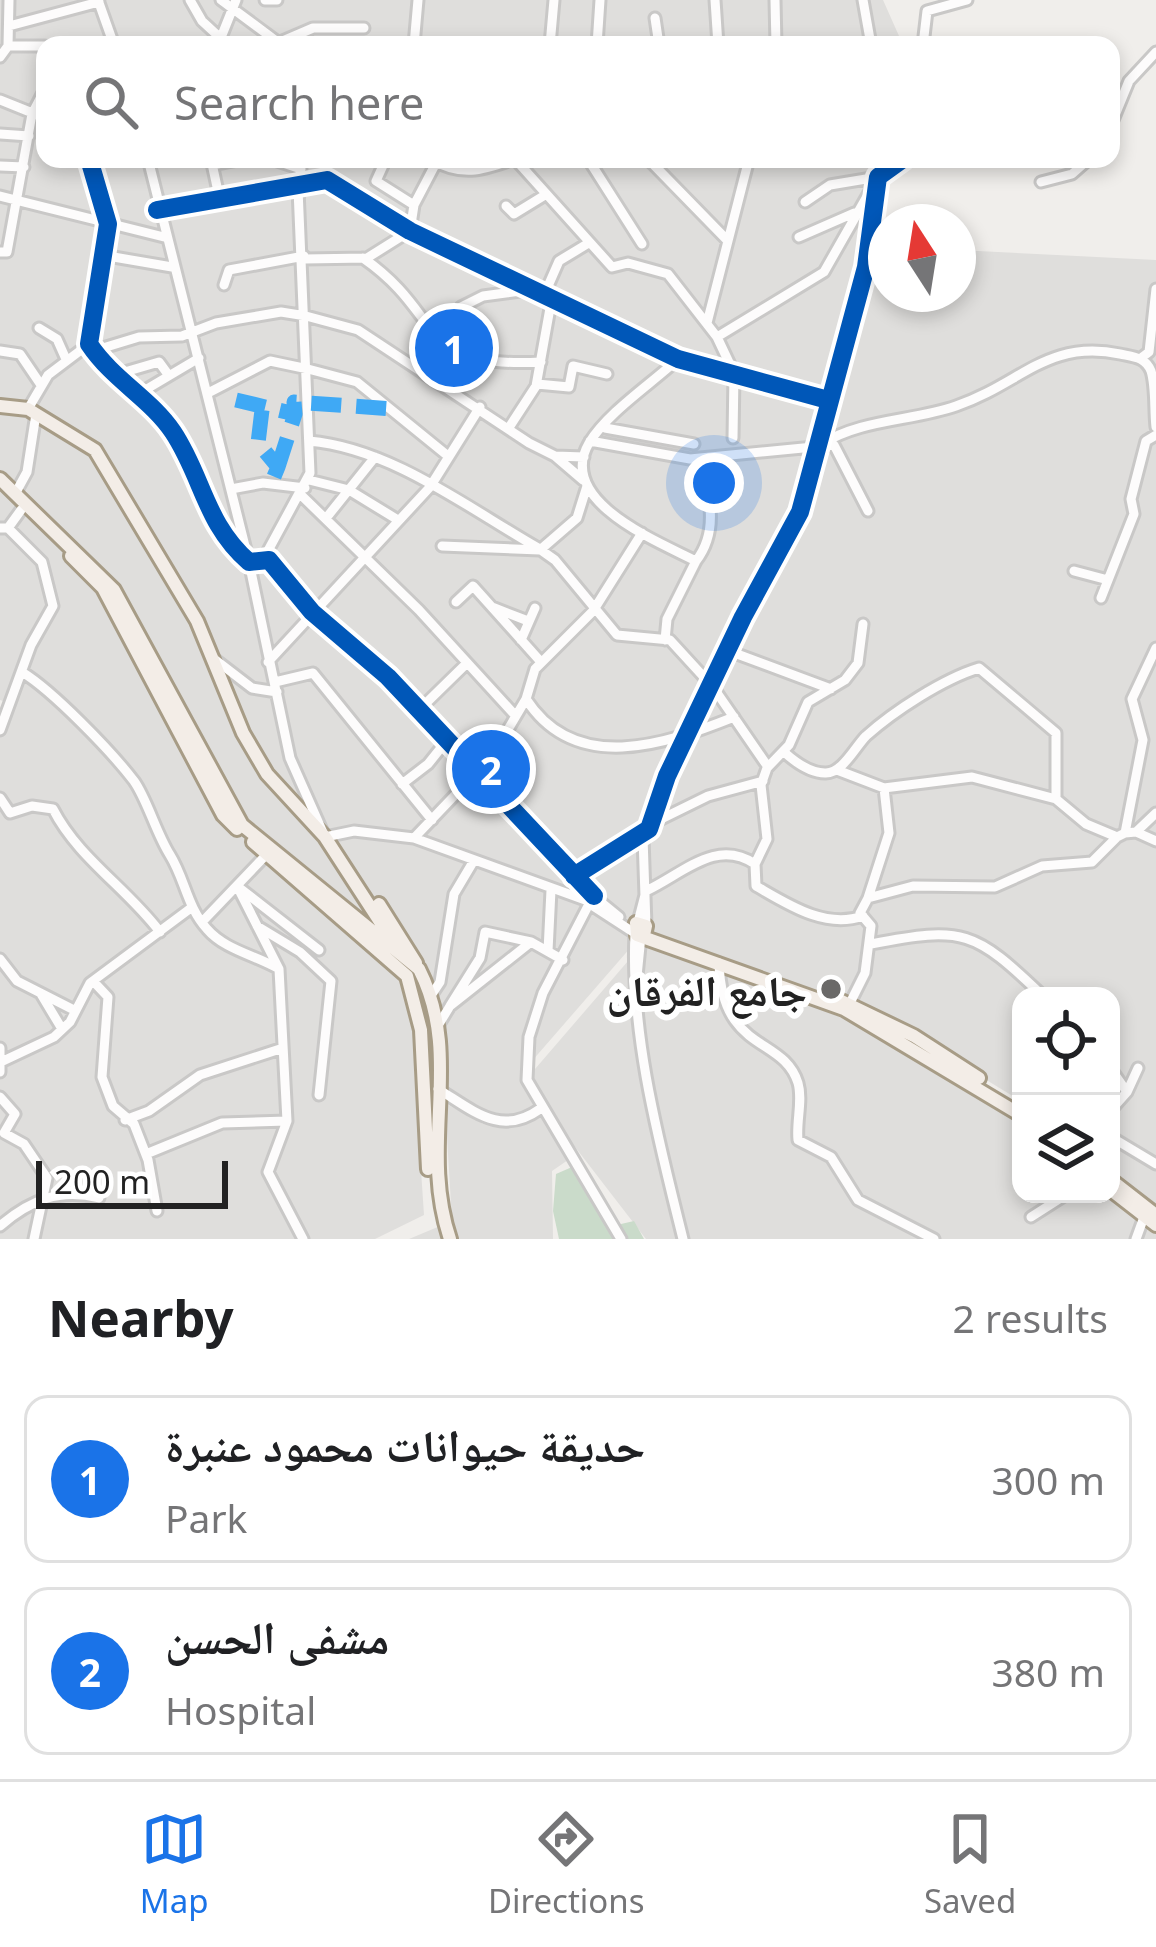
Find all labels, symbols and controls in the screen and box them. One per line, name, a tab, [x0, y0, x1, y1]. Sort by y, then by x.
search box	[36, 36, 1120, 168]
icon: search	[78, 69, 144, 135]
text: Search here	[174, 72, 424, 133]
north arrow	[868, 204, 976, 312]
pin: 1	[415, 303, 493, 393]
your location	[684, 453, 744, 513]
pin: 2	[452, 724, 530, 814]
place label: جامع الفرقان	[606, 961, 807, 1019]
marker: جامع الفرقان	[818, 976, 844, 1002]
map controls	[1012, 987, 1120, 1203]
button: locate	[1012, 987, 1120, 1095]
button: layers	[1012, 1095, 1120, 1203]
scale bar	[36, 1155, 228, 1208]
text: 200 m	[54, 1159, 150, 1204]
text: Nearby	[48, 1282, 234, 1352]
text: 2 results	[953, 1291, 1108, 1344]
text: حديقة حيوانات محمود عنبرة	[165, 1414, 645, 1475]
text: 1	[79, 1453, 101, 1506]
text: 300 m	[991, 1453, 1105, 1506]
text: Park	[165, 1491, 247, 1544]
text: مشفى الحسن	[165, 1606, 389, 1667]
text: 2	[79, 1645, 101, 1698]
text: 380 m	[991, 1645, 1105, 1698]
text: Hospital	[165, 1683, 316, 1736]
tab: Map	[140, 1806, 208, 1923]
tab: Directions	[488, 1806, 645, 1923]
tab: Saved	[924, 1806, 1016, 1923]

